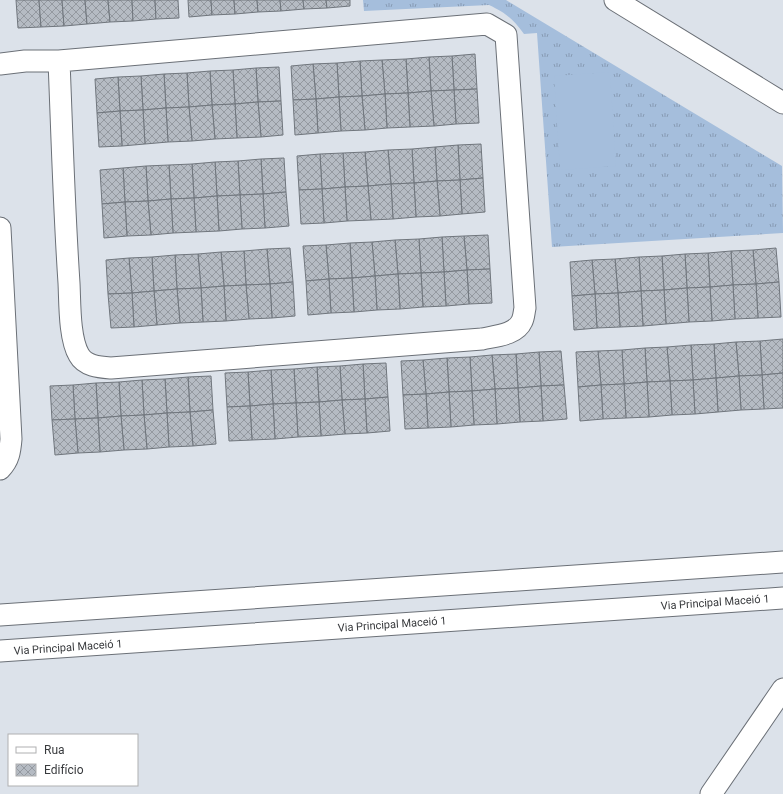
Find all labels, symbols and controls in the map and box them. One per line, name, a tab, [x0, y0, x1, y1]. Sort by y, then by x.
street label: Via Principal Maceió 1	[660, 592, 770, 613]
street label: Via Principal Maceió 1	[337, 614, 447, 635]
street label: Via Principal Maceió 1	[13, 637, 123, 658]
legend	[8, 734, 138, 786]
text: Rua	[44, 743, 65, 757]
text: Edifício	[44, 763, 84, 777]

